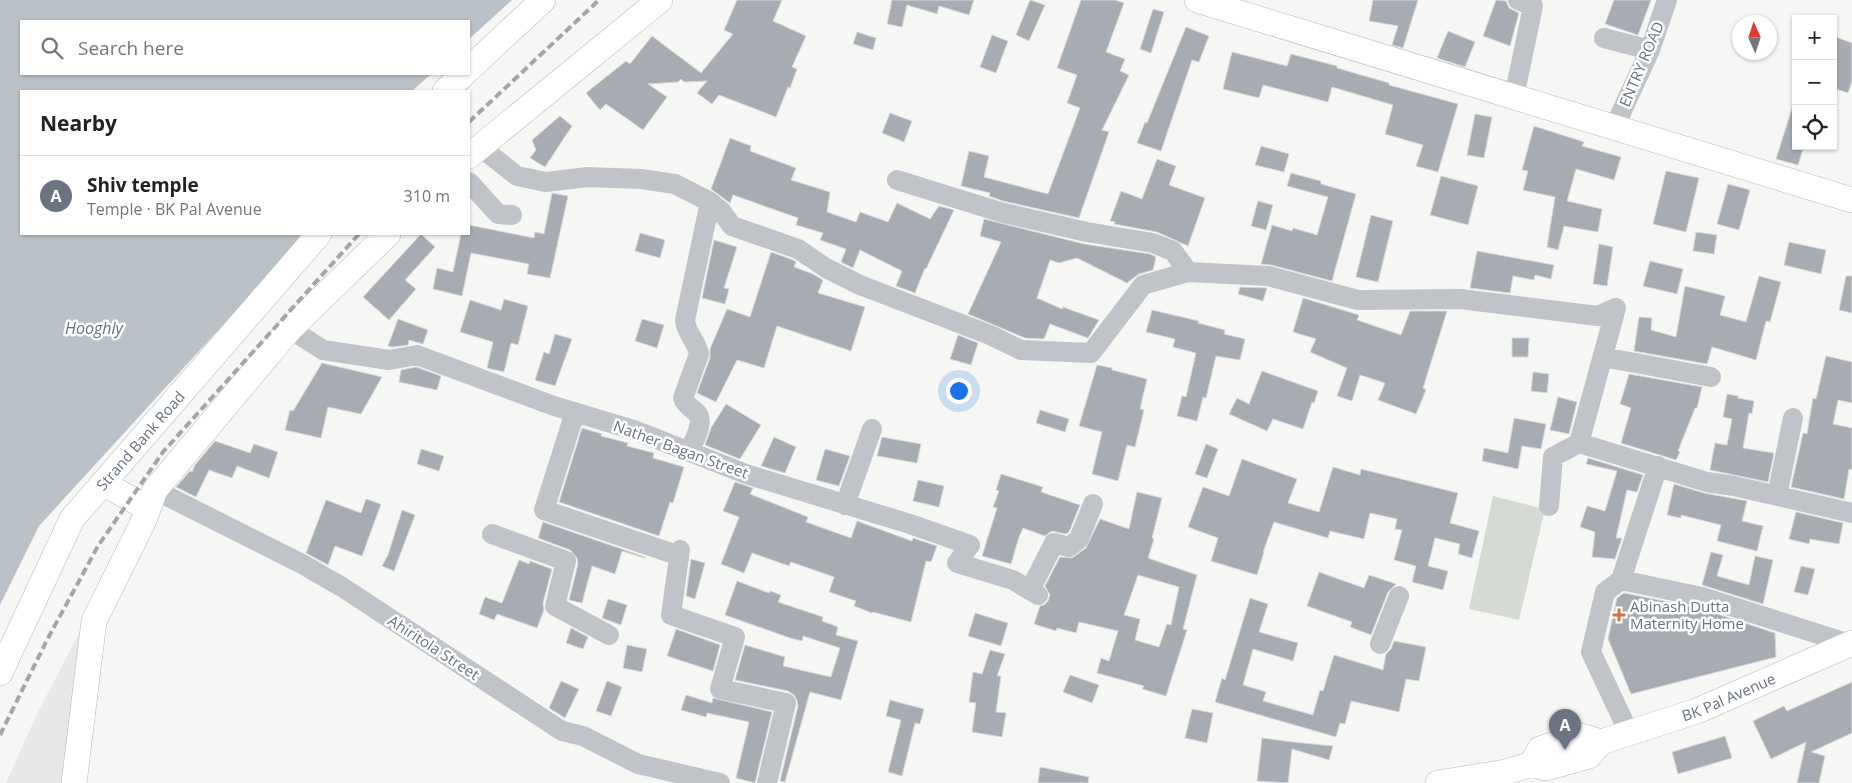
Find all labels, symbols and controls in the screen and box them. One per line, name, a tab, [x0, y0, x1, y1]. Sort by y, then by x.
north arrow	[1732, 15, 1777, 60]
map controls	[1792, 15, 1837, 150]
button: +	[1792, 15, 1837, 60]
street label: ENTRY ROAD	[1614, 18, 1668, 110]
search box	[20, 20, 470, 75]
icon: search	[38, 34, 66, 62]
text: Search here	[78, 35, 184, 61]
button: −	[1792, 60, 1837, 105]
button: locate	[1792, 105, 1837, 150]
text: Nearby	[40, 109, 117, 137]
text: Shiv temple	[87, 172, 199, 198]
text: A	[50, 185, 62, 207]
text: 310 m	[404, 185, 450, 207]
text: Temple · BK Pal Avenue	[87, 198, 262, 220]
water label: Hooghly	[65, 317, 125, 339]
your location	[946, 378, 972, 404]
street label: Strand Bank Road	[92, 387, 189, 494]
street label: Nather Bagan Street	[611, 415, 751, 483]
place label: Abinash Dutta Maternity Home	[1630, 596, 1744, 633]
marker: Abinash Dutta Maternity Home	[1612, 608, 1626, 622]
street label: Ahiritola Street	[385, 610, 483, 684]
street label: BK Pal Avenue	[1679, 668, 1778, 725]
pin: A	[1549, 709, 1581, 750]

